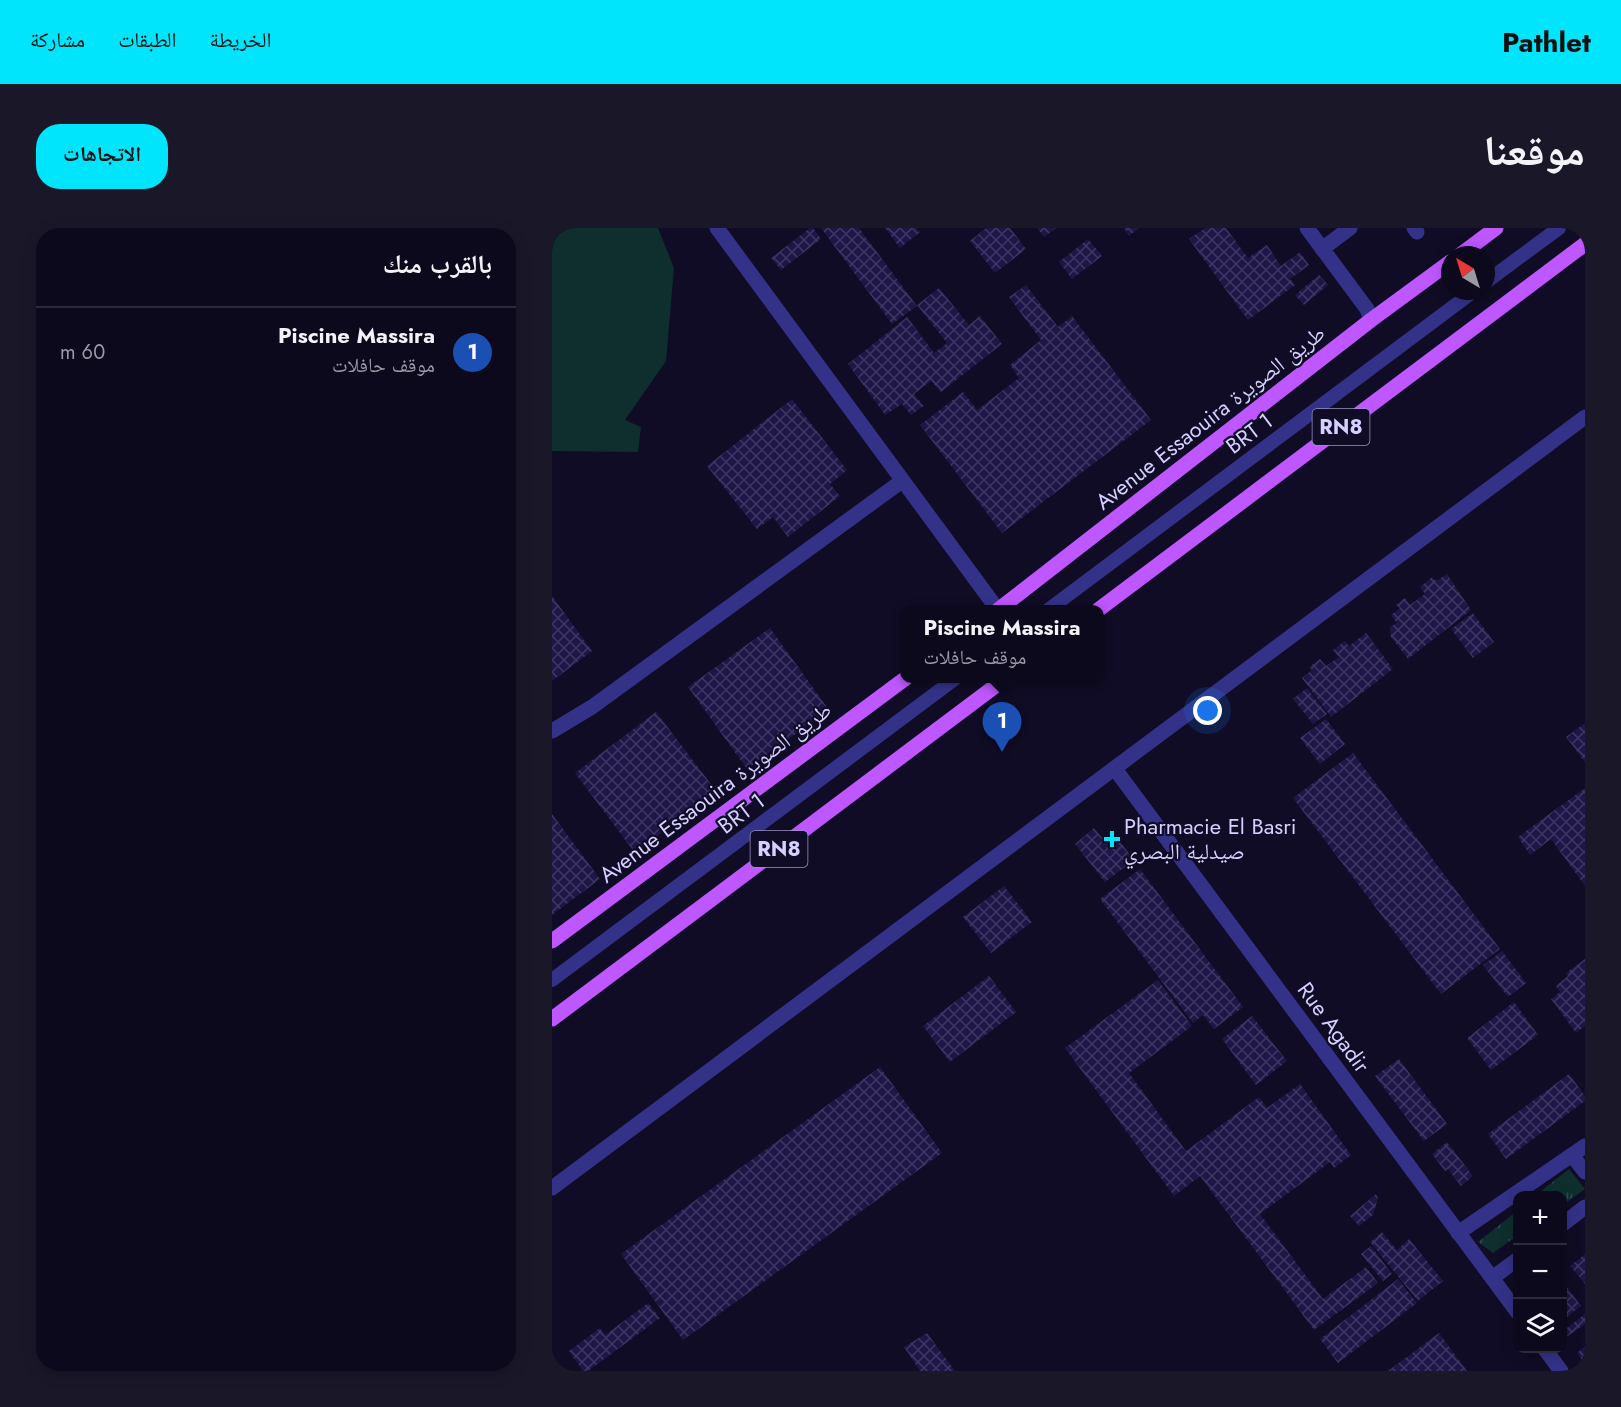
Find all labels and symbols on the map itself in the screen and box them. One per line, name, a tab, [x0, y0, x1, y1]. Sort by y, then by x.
north arrow	[1441, 246, 1495, 300]
street label: Avenue Essaouira طريق الصويرة	[1088, 317, 1332, 517]
street label: BRT 1	[1219, 405, 1279, 461]
road number: RN8	[1312, 409, 1370, 445]
street label: Avenue Essaouira طريق الصويرة	[592, 694, 838, 890]
your location	[1193, 696, 1222, 725]
pin: 1	[982, 702, 1022, 752]
street label: BRT 1	[711, 785, 771, 841]
place label: Pharmacie El Basri صيدلية البصري	[1124, 810, 1296, 869]
road number: RN8	[750, 831, 808, 867]
marker: Pharmacie El Basri صيدلية البصري	[1105, 832, 1119, 846]
street label: Rue Agadir	[1290, 975, 1378, 1079]

